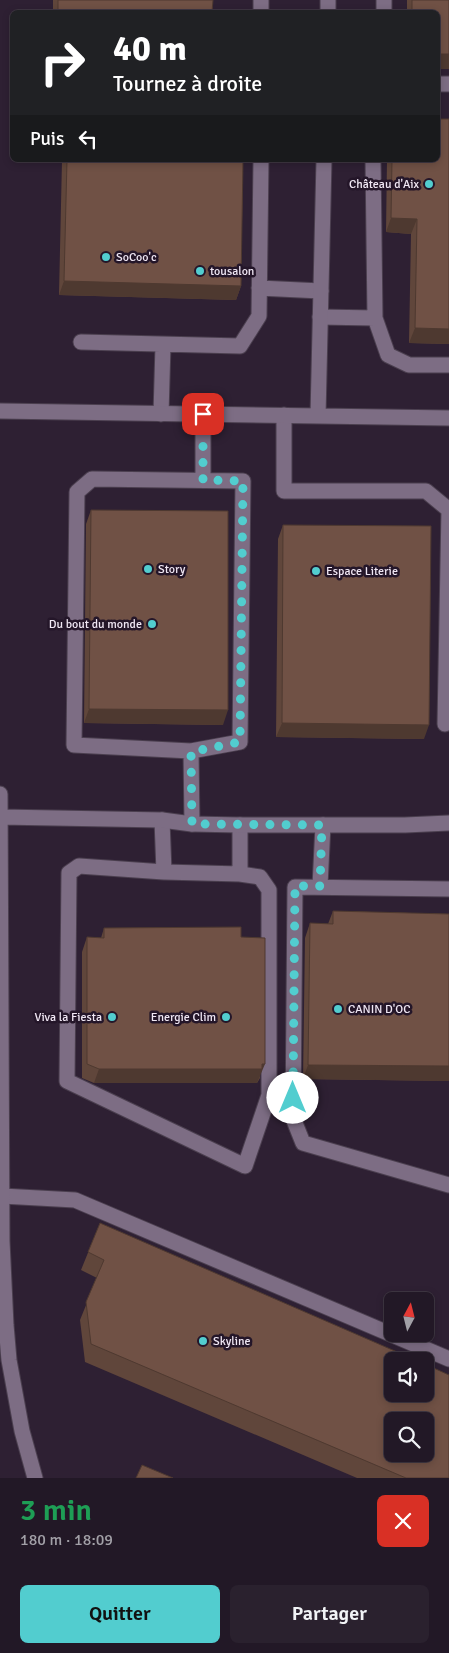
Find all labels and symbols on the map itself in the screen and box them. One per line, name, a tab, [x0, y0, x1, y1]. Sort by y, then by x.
place label: Château d'Aix	[349, 177, 419, 192]
marker: Château d'Aix	[423, 178, 435, 190]
place label: SoCoo'c	[116, 250, 157, 265]
marker: SoCoo'c	[100, 251, 112, 263]
place label: tousalon	[210, 264, 254, 279]
marker: tousalon	[194, 265, 206, 277]
pin	[182, 393, 224, 435]
place label: Story	[158, 562, 186, 577]
marker: Story	[142, 563, 154, 575]
place label: Espace Literie	[326, 564, 398, 579]
marker: Espace Literie	[310, 565, 322, 577]
place label: Du bout du monde	[49, 617, 142, 632]
marker: Du bout du monde	[146, 618, 158, 630]
place label: CANIN D'OC	[348, 1002, 410, 1017]
marker: CANIN D'OC	[332, 1003, 344, 1015]
place label: Viva la Fiesta	[34, 1010, 102, 1025]
place label: Energie Clim	[151, 1010, 216, 1025]
marker: Viva la Fiesta	[106, 1011, 118, 1023]
marker: Energie Clim	[220, 1011, 232, 1023]
position arrow	[266, 1071, 318, 1123]
north arrow	[384, 1292, 434, 1342]
place label: Skyline	[213, 1334, 251, 1349]
marker: Skyline	[197, 1335, 209, 1347]

